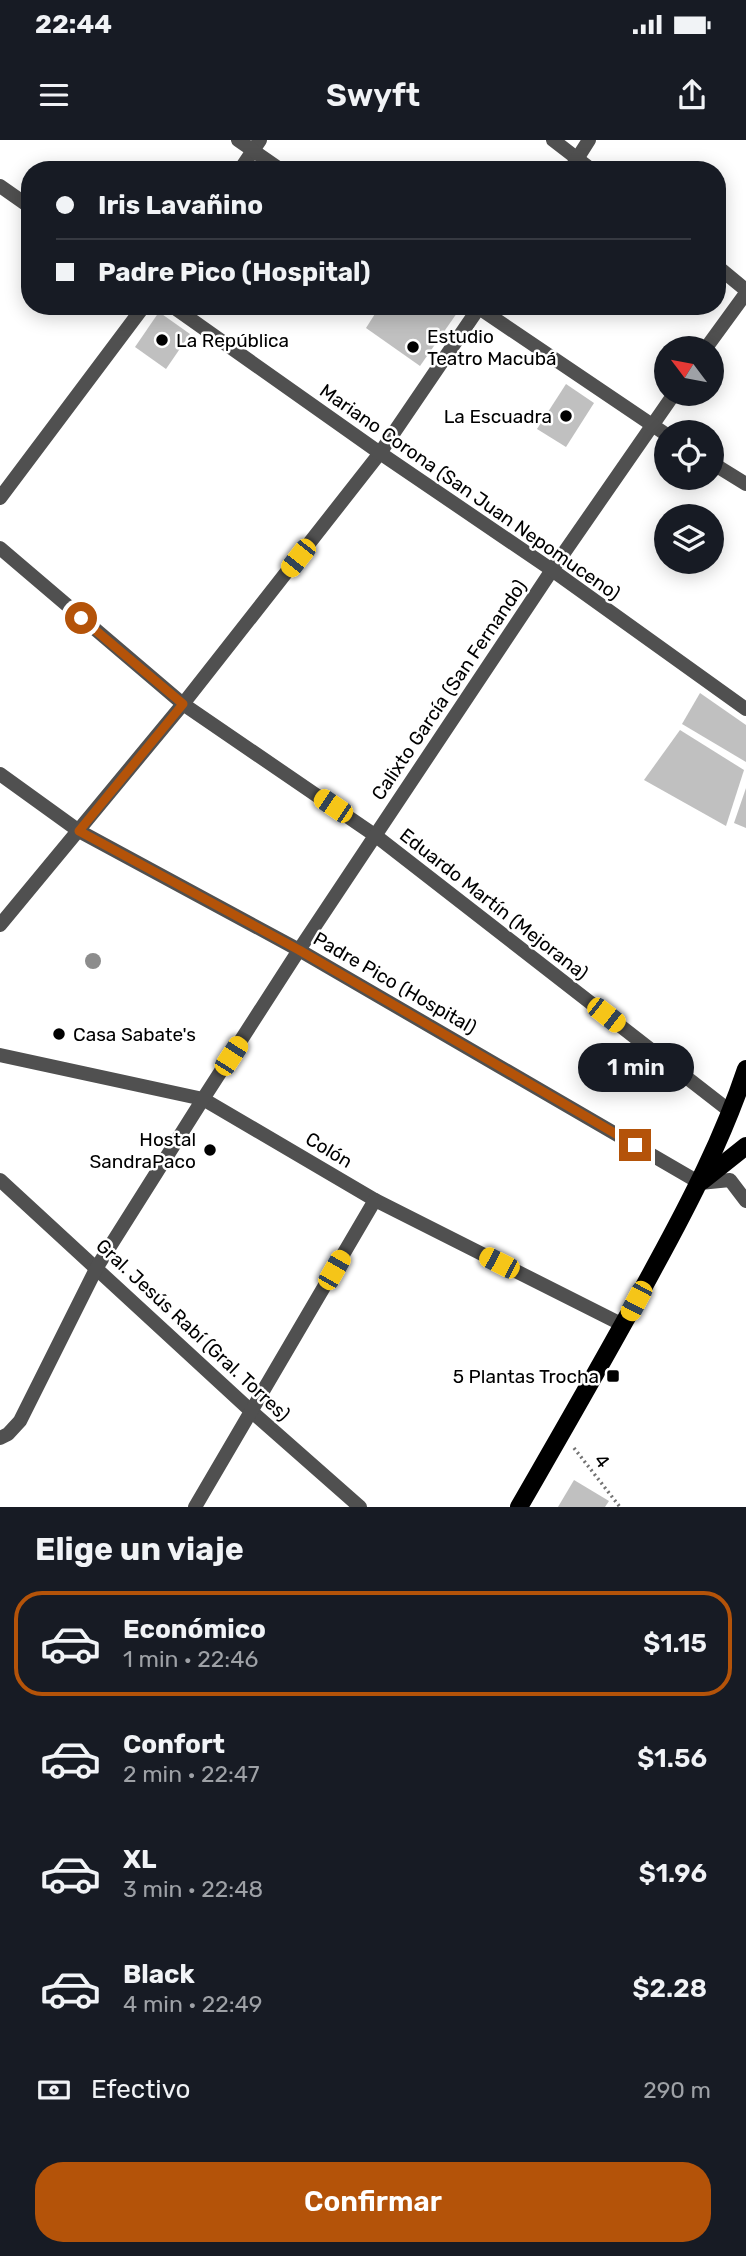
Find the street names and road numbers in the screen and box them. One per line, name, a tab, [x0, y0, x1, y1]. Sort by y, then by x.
street label: Mariano Corona (San Juan Nepomuceno)	[315, 379, 625, 605]
street label: Calixto García (San Fernando)	[367, 575, 531, 805]
street label: Eduardo Martín (Mejorana)	[395, 823, 593, 985]
street label: Padre Pico (Hospital)	[309, 927, 481, 1039]
street label: Colón	[301, 1127, 357, 1173]
street label: Gral. Jesús Rabí (Gral. Torres)	[91, 1234, 295, 1426]
street label: 4	[589, 1449, 615, 1473]

